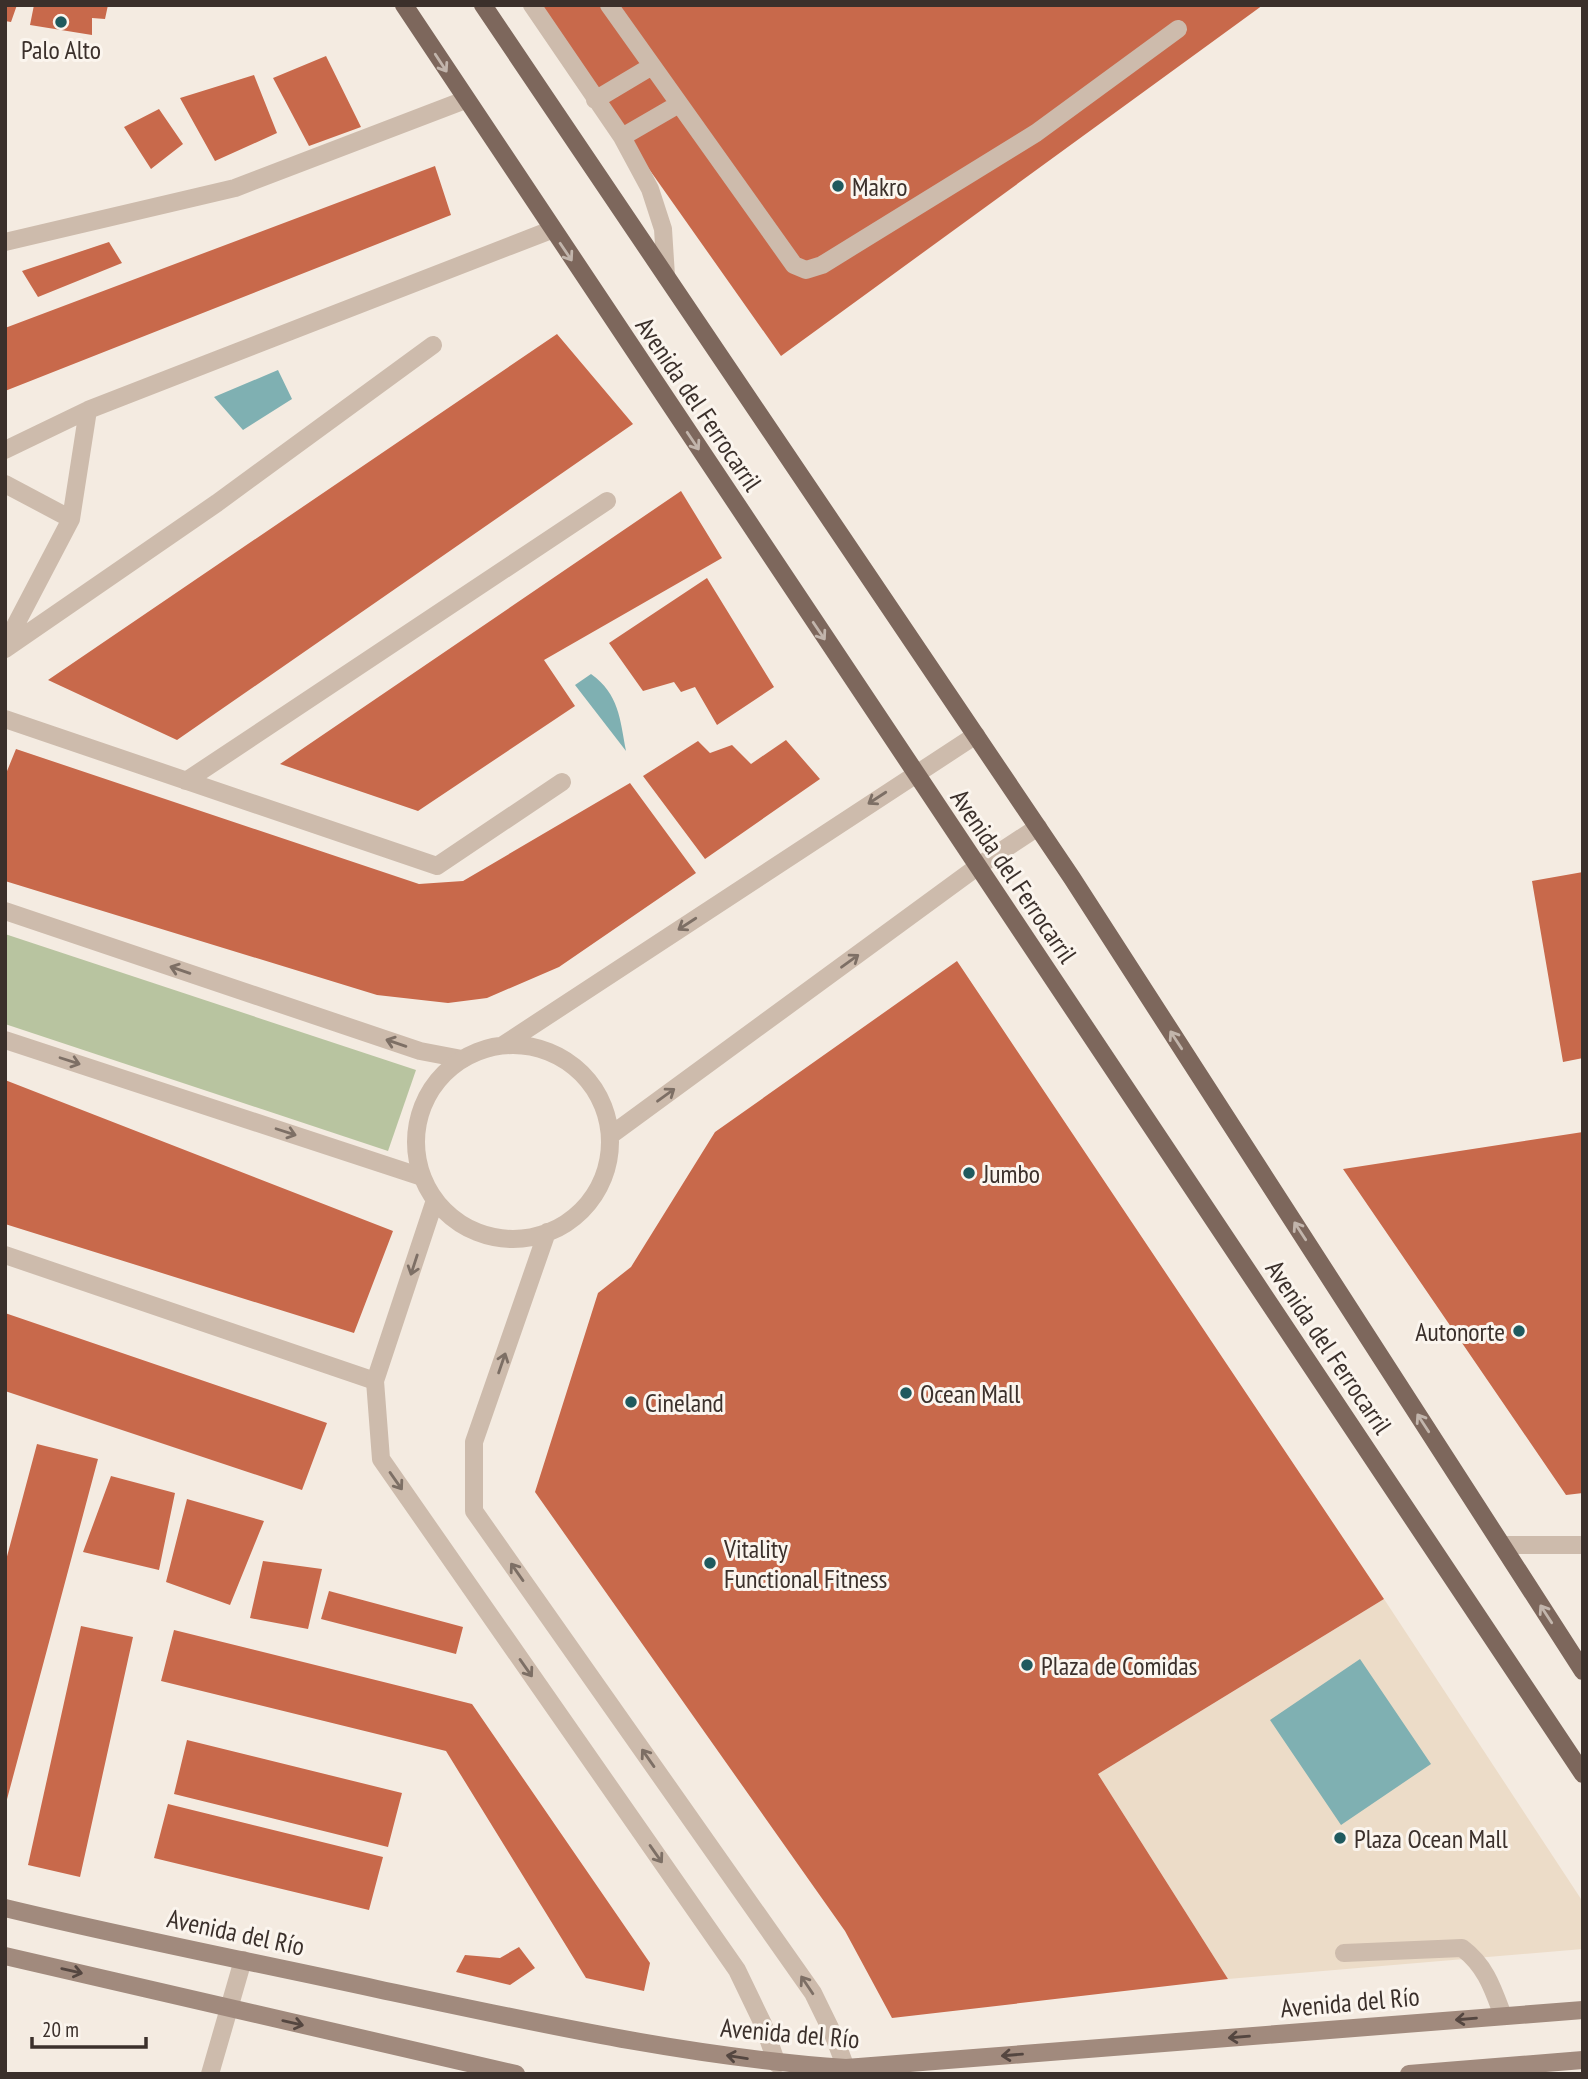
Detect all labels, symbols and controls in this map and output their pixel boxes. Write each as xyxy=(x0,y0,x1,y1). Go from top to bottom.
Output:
marker: Palo Alto xyxy=(53,14,69,30)
place label: Palo Alto xyxy=(21,33,101,66)
one-way arrow xyxy=(434,52,448,72)
place label: Makro xyxy=(852,170,907,203)
marker: Makro xyxy=(830,178,846,194)
one-way arrow xyxy=(559,242,574,261)
street label: Avenida del Ferrocarril xyxy=(629,311,769,497)
one-way arrow xyxy=(686,431,700,451)
one-way arrow xyxy=(812,620,826,640)
street label: Avenida del Ferrocarril xyxy=(944,783,1084,969)
one-way arrow xyxy=(868,791,887,805)
one-way arrow xyxy=(678,916,697,931)
one-way arrow xyxy=(840,953,859,968)
one-way arrow xyxy=(170,963,192,975)
one-way arrow xyxy=(1169,1031,1184,1050)
one-way arrow xyxy=(385,1035,407,1048)
one-way arrow xyxy=(59,1055,81,1068)
one-way arrow xyxy=(656,1088,675,1102)
one-way arrow xyxy=(275,1127,297,1139)
place label: Jumbo xyxy=(982,1157,1040,1190)
marker: Jumbo xyxy=(961,1165,977,1181)
one-way arrow xyxy=(1292,1222,1306,1242)
one-way arrow xyxy=(407,1253,419,1275)
street label: Avenida del Ferrocarril xyxy=(1259,1254,1399,1440)
place label: Autonorte xyxy=(1415,1315,1505,1348)
marker: Autonorte xyxy=(1511,1323,1527,1339)
one-way arrow xyxy=(497,1352,509,1374)
place label: Ocean Mall xyxy=(920,1377,1020,1410)
marker: Ocean Mall xyxy=(898,1385,914,1401)
place label: Cineland xyxy=(645,1386,724,1419)
marker: Cineland xyxy=(623,1394,639,1410)
one-way arrow xyxy=(1415,1413,1429,1433)
one-way arrow xyxy=(389,1471,403,1490)
place label: Vitality Functional Fitness xyxy=(723,1532,887,1595)
marker: Vitality Functional Fitness xyxy=(702,1555,718,1571)
one-way arrow xyxy=(510,1563,524,1582)
one-way arrow xyxy=(1538,1605,1553,1624)
place label: Plaza de Comidas xyxy=(1041,1649,1197,1682)
marker: Plaza de Comidas xyxy=(1019,1657,1035,1673)
one-way arrow xyxy=(519,1658,533,1677)
one-way arrow xyxy=(641,1749,655,1768)
place label: Plaza Ocean Mall xyxy=(1354,1822,1508,1855)
marker: Plaza Ocean Mall xyxy=(1332,1830,1348,1846)
one-way arrow xyxy=(649,1844,663,1863)
street label: Avenida del Río xyxy=(164,1901,308,1963)
one-way arrow xyxy=(60,1965,83,1978)
one-way arrow xyxy=(799,1976,814,1995)
street label: Avenida del Río xyxy=(1279,1979,1421,2025)
scale bar xyxy=(32,2006,145,2050)
street label: Avenida del Río xyxy=(719,2010,861,2056)
one-way arrow xyxy=(1455,2013,1478,2026)
text: 20 m xyxy=(42,2016,79,2043)
one-way arrow xyxy=(281,2017,304,2030)
one-way arrow xyxy=(1228,2031,1251,2044)
one-way arrow xyxy=(1002,2049,1024,2062)
one-way arrow xyxy=(726,2051,749,2064)

